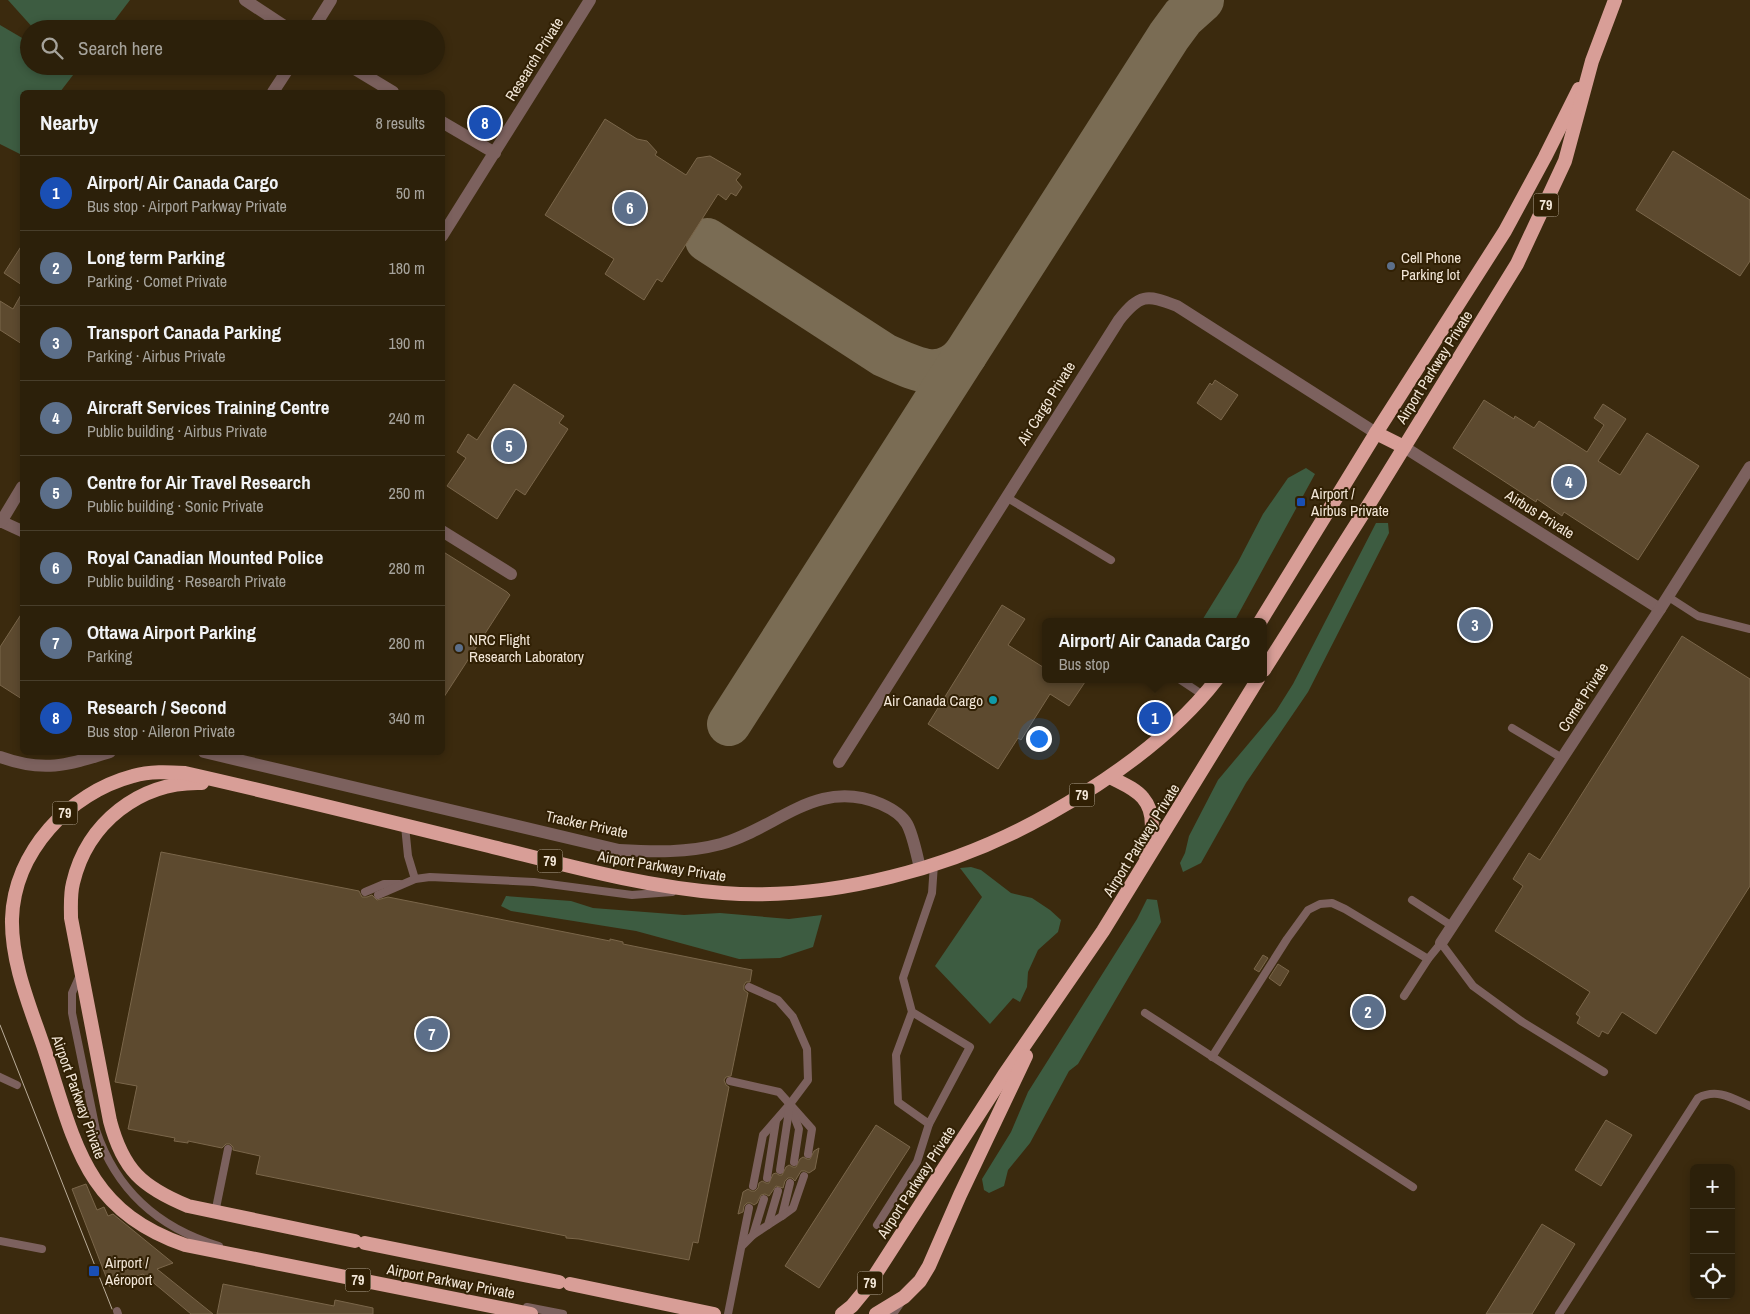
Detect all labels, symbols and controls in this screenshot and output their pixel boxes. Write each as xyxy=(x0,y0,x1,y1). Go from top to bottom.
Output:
street label: Research Private xyxy=(500,13,568,105)
search box xyxy=(20,20,445,75)
icon: search xyxy=(38,34,66,62)
text: Search here xyxy=(78,35,163,61)
pin: 8 xyxy=(469,104,501,142)
text: Nearby xyxy=(40,108,98,137)
text: 8 results xyxy=(375,112,425,134)
text: Airport/ Air Canada Cargo xyxy=(87,169,279,195)
text: 1 xyxy=(52,182,60,204)
text: 50 m xyxy=(396,182,425,204)
pin: 6 xyxy=(614,189,646,227)
road number: 79 xyxy=(1534,194,1558,216)
text: Bus stop · Airport Parkway Private xyxy=(87,195,287,217)
text: Long term Parking xyxy=(87,244,225,270)
place label: Cell Phone Parking lot xyxy=(1401,247,1461,285)
text: 2 xyxy=(52,257,60,279)
text: 180 m xyxy=(389,257,425,279)
marker: Cell Phone Parking lot xyxy=(1385,260,1397,272)
text: Parking · Comet Private xyxy=(87,270,227,292)
street label: Airport Parkway Private xyxy=(1390,306,1477,428)
text: Transport Canada Parking xyxy=(87,319,281,345)
text: 3 xyxy=(52,332,60,354)
text: 190 m xyxy=(389,332,425,354)
text: Parking · Airbus Private xyxy=(87,345,226,367)
street label: Air Cargo Private xyxy=(1011,357,1080,450)
text: Aircraft Services Training Centre xyxy=(87,394,329,420)
text: 4 xyxy=(52,407,60,429)
text: 240 m xyxy=(389,407,425,429)
text: Public building · Airbus Private xyxy=(87,420,267,442)
pin: 5 xyxy=(493,427,525,465)
pin: 4 xyxy=(1553,463,1585,501)
text: Centre for Air Travel Research xyxy=(87,469,311,495)
text: 5 xyxy=(52,482,60,504)
text: 250 m xyxy=(389,482,425,504)
place label: Airport / Airbus Private xyxy=(1310,483,1389,521)
street label: Airbus Private xyxy=(1501,484,1579,544)
text: Public building · Sonic Private xyxy=(87,495,264,517)
marker: Airport / Airbus Private xyxy=(1295,496,1307,508)
text: Royal Canadian Mounted Police xyxy=(87,544,323,570)
text: 6 xyxy=(52,557,60,579)
text: 280 m xyxy=(389,557,425,579)
text: Public building · Research Private xyxy=(87,570,286,592)
pin: 3 xyxy=(1459,606,1491,644)
popup xyxy=(1042,618,1267,683)
text: Ottawa Airport Parking xyxy=(87,619,256,645)
text: Airport/ Air Canada Cargo xyxy=(1059,627,1250,653)
place label: NRC Flight Research Laboratory xyxy=(469,629,585,667)
text: 7 xyxy=(52,632,60,654)
text: 280 m xyxy=(389,632,425,654)
marker: NRC Flight Research Laboratory xyxy=(453,642,465,654)
text: Parking xyxy=(87,645,132,667)
text: Bus stop xyxy=(1059,653,1110,675)
street label: Comet Private xyxy=(1553,658,1613,736)
place label: Air Canada Cargo xyxy=(883,690,983,711)
text: Research / Second xyxy=(87,694,226,720)
marker: Air Canada Cargo xyxy=(987,694,999,706)
pin: 1 xyxy=(1139,699,1171,737)
text: 8 xyxy=(52,707,60,729)
text: 340 m xyxy=(389,707,425,729)
text: Bus stop · Aileron Private xyxy=(87,720,235,742)
your location xyxy=(1026,726,1052,752)
street label: Airport Parkway Private xyxy=(1097,779,1184,901)
road number: 79 xyxy=(1070,784,1094,806)
road number: 79 xyxy=(52,801,78,824)
street label: Tracker Private xyxy=(544,805,630,843)
street label: Airport Parkway Private xyxy=(595,845,728,887)
road number: 79 xyxy=(538,849,562,872)
pin: 2 xyxy=(1352,993,1384,1031)
pin: 7 xyxy=(416,1015,448,1053)
street label: Airport Parkway Private xyxy=(47,1031,111,1162)
street label: Airport Parkway Private xyxy=(871,1122,960,1243)
map controls xyxy=(1690,1164,1735,1299)
button: + xyxy=(1690,1164,1735,1209)
button: − xyxy=(1690,1209,1735,1254)
place label: Airport / Aéroport xyxy=(104,1252,153,1290)
button: locate xyxy=(1690,1254,1735,1299)
street label: Airport Parkway Private xyxy=(384,1258,517,1304)
marker: Airport / Aéroport xyxy=(87,1264,101,1278)
road number: 79 xyxy=(346,1268,370,1292)
road number: 79 xyxy=(858,1272,882,1295)

